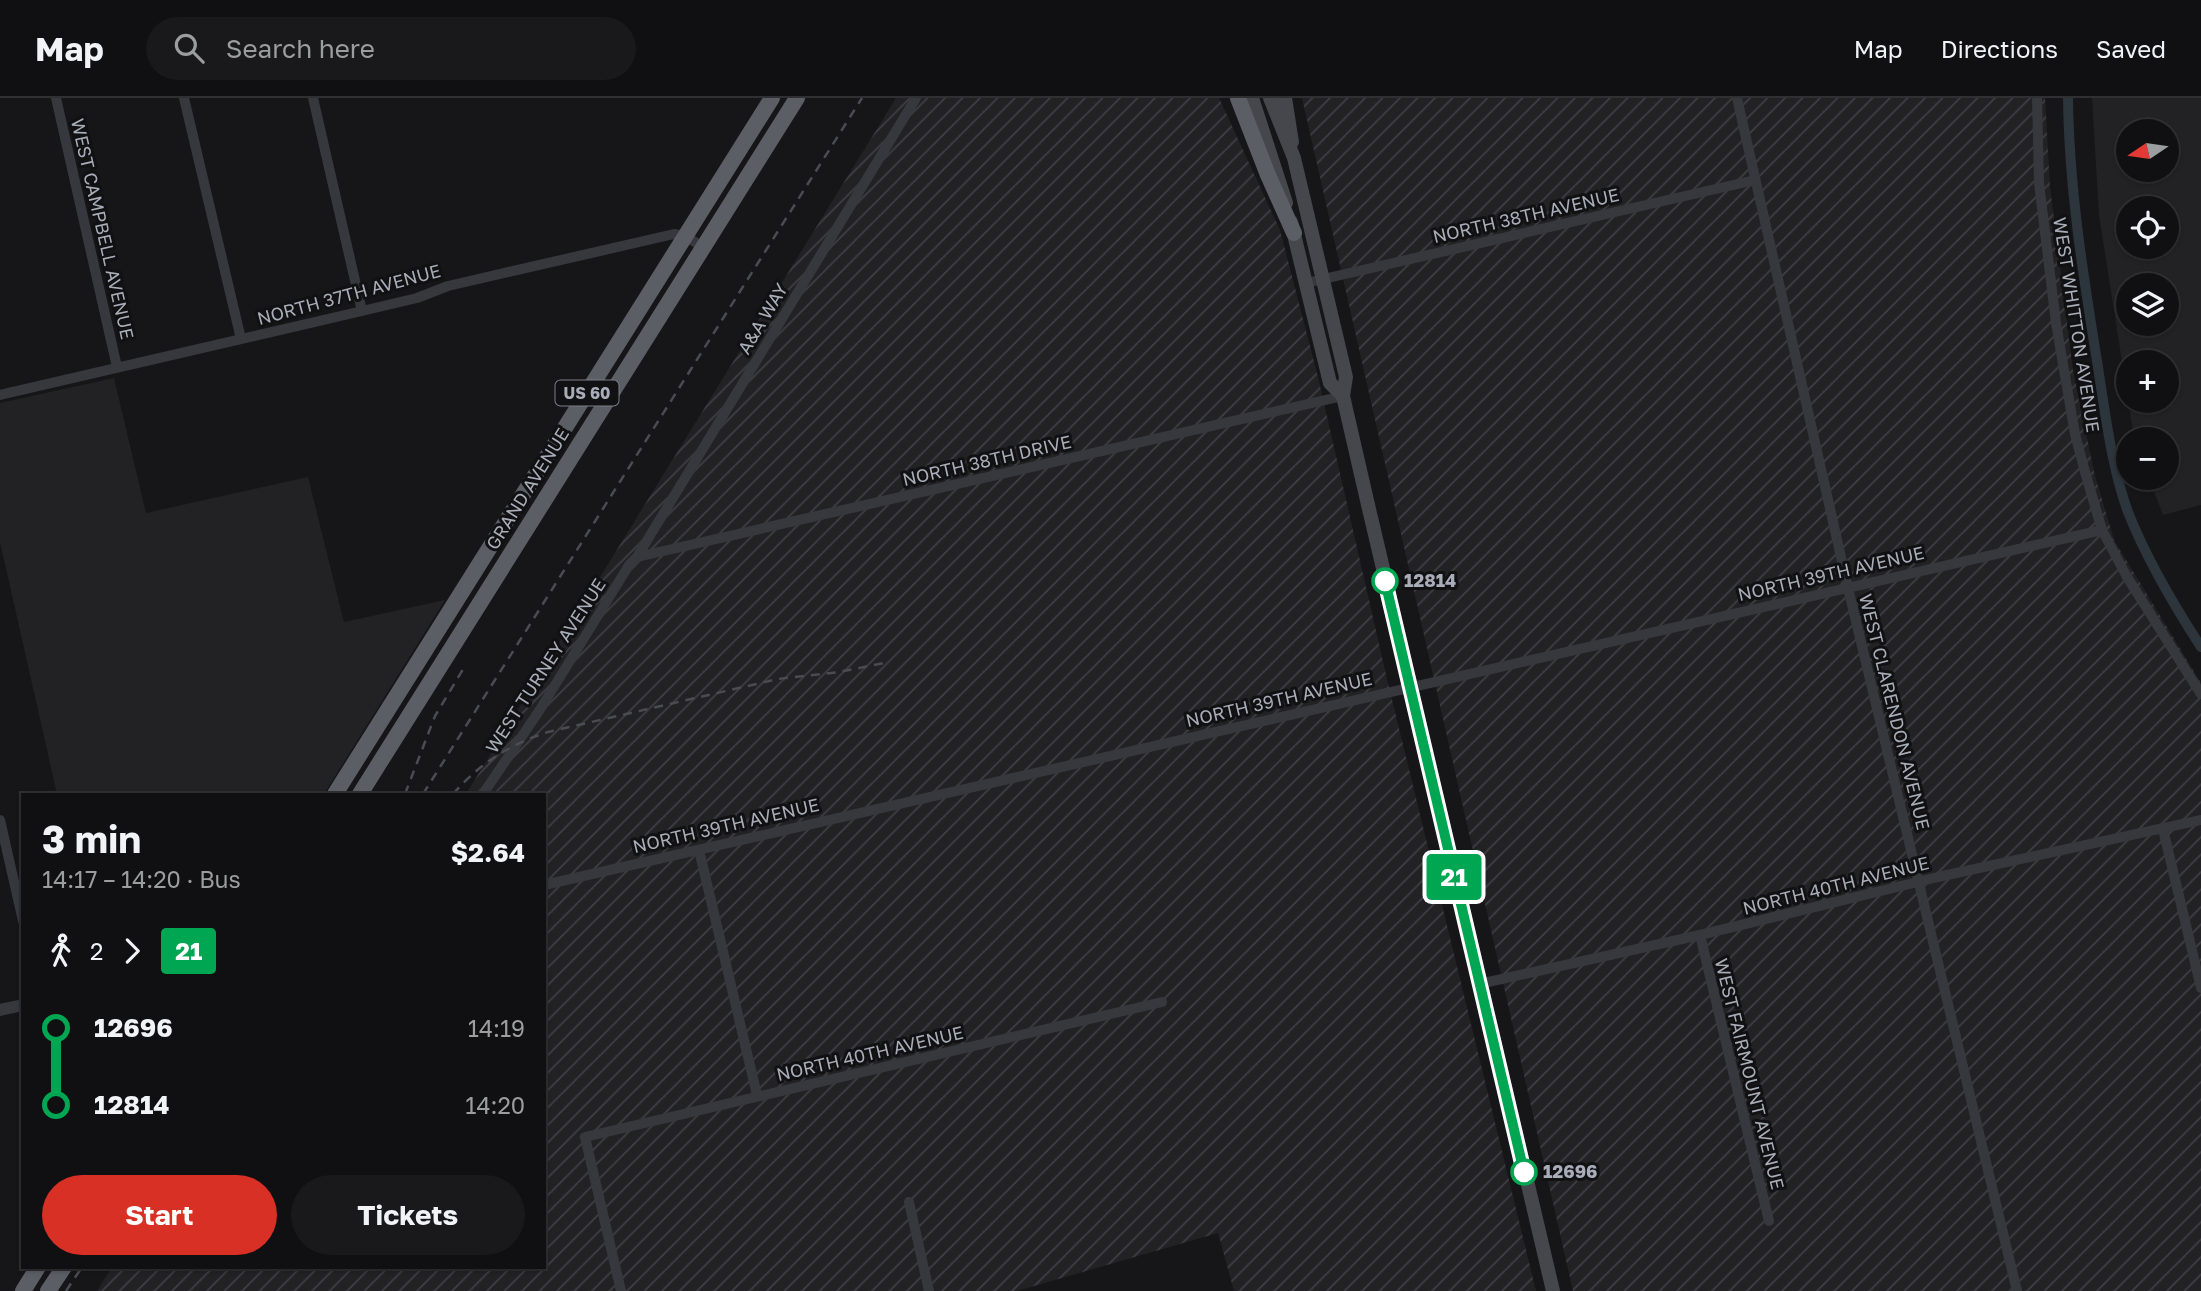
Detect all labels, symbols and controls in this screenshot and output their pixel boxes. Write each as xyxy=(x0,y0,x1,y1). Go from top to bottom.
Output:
search box xyxy=(146,17,636,80)
text: Map xyxy=(35,29,104,68)
icon: search xyxy=(170,29,208,67)
text: Search here xyxy=(226,33,375,64)
text: Map xyxy=(1854,34,1903,63)
text: Directions xyxy=(1941,34,2058,63)
text: Saved xyxy=(2096,34,2166,63)
street label: WEST CAMPBELL AVENUE xyxy=(67,116,139,341)
north arrow xyxy=(2116,119,2179,182)
map controls xyxy=(2116,119,2179,490)
street label: NORTH 38TH AVENUE xyxy=(1430,183,1621,247)
button: locate xyxy=(2116,196,2179,259)
street label: WEST WHITTON AVENUE xyxy=(2049,216,2105,434)
street label: NORTH 37TH AVENUE xyxy=(255,259,443,329)
button: layers xyxy=(2116,273,2179,336)
street label: A&A WAY xyxy=(732,279,792,358)
button: + xyxy=(2116,350,2179,413)
road number: US 60 xyxy=(556,380,618,406)
street label: GRAND AVENUE xyxy=(481,424,573,553)
button: − xyxy=(2116,427,2179,490)
street label: NORTH 38TH DRIVE xyxy=(900,430,1073,490)
street label: NORTH 39TH AVENUE xyxy=(1736,541,1926,605)
marker: 12814 xyxy=(1372,568,1398,594)
place label: 12814 xyxy=(1404,569,1456,591)
street label: WEST TURNEY AVENUE xyxy=(480,574,610,757)
street label: WEST CLARENDON AVENUE xyxy=(1855,591,1935,832)
street label: NORTH 39TH AVENUE xyxy=(1184,667,1374,731)
street label: NORTH 39TH AVENUE xyxy=(631,793,821,857)
text: 3 min xyxy=(42,816,141,861)
text: $2.64 xyxy=(451,837,525,868)
street label: NORTH 40TH AVENUE xyxy=(1740,851,1931,919)
line badge: 21 xyxy=(1422,854,1486,900)
text: 21 xyxy=(1441,862,1468,891)
text: 14:17 – 14:20 · Bus xyxy=(42,865,241,893)
icon: walk xyxy=(42,932,80,970)
icon: forward xyxy=(113,932,151,970)
text: 21 xyxy=(175,936,202,965)
text: 2 xyxy=(90,937,103,965)
street label: WEST FAIRMOUNT AVENUE xyxy=(1711,956,1789,1192)
text: 12696 xyxy=(94,1012,173,1043)
text: 14:19 xyxy=(468,1014,525,1042)
street label: NORTH 40TH AVENUE xyxy=(774,1021,965,1085)
text: 12814 xyxy=(94,1089,170,1120)
text: 14:20 xyxy=(465,1091,525,1119)
marker: 12696 xyxy=(1511,1159,1537,1185)
place label: 12696 xyxy=(1543,1160,1598,1182)
button: Start xyxy=(42,1175,277,1255)
button: Tickets xyxy=(291,1175,525,1255)

